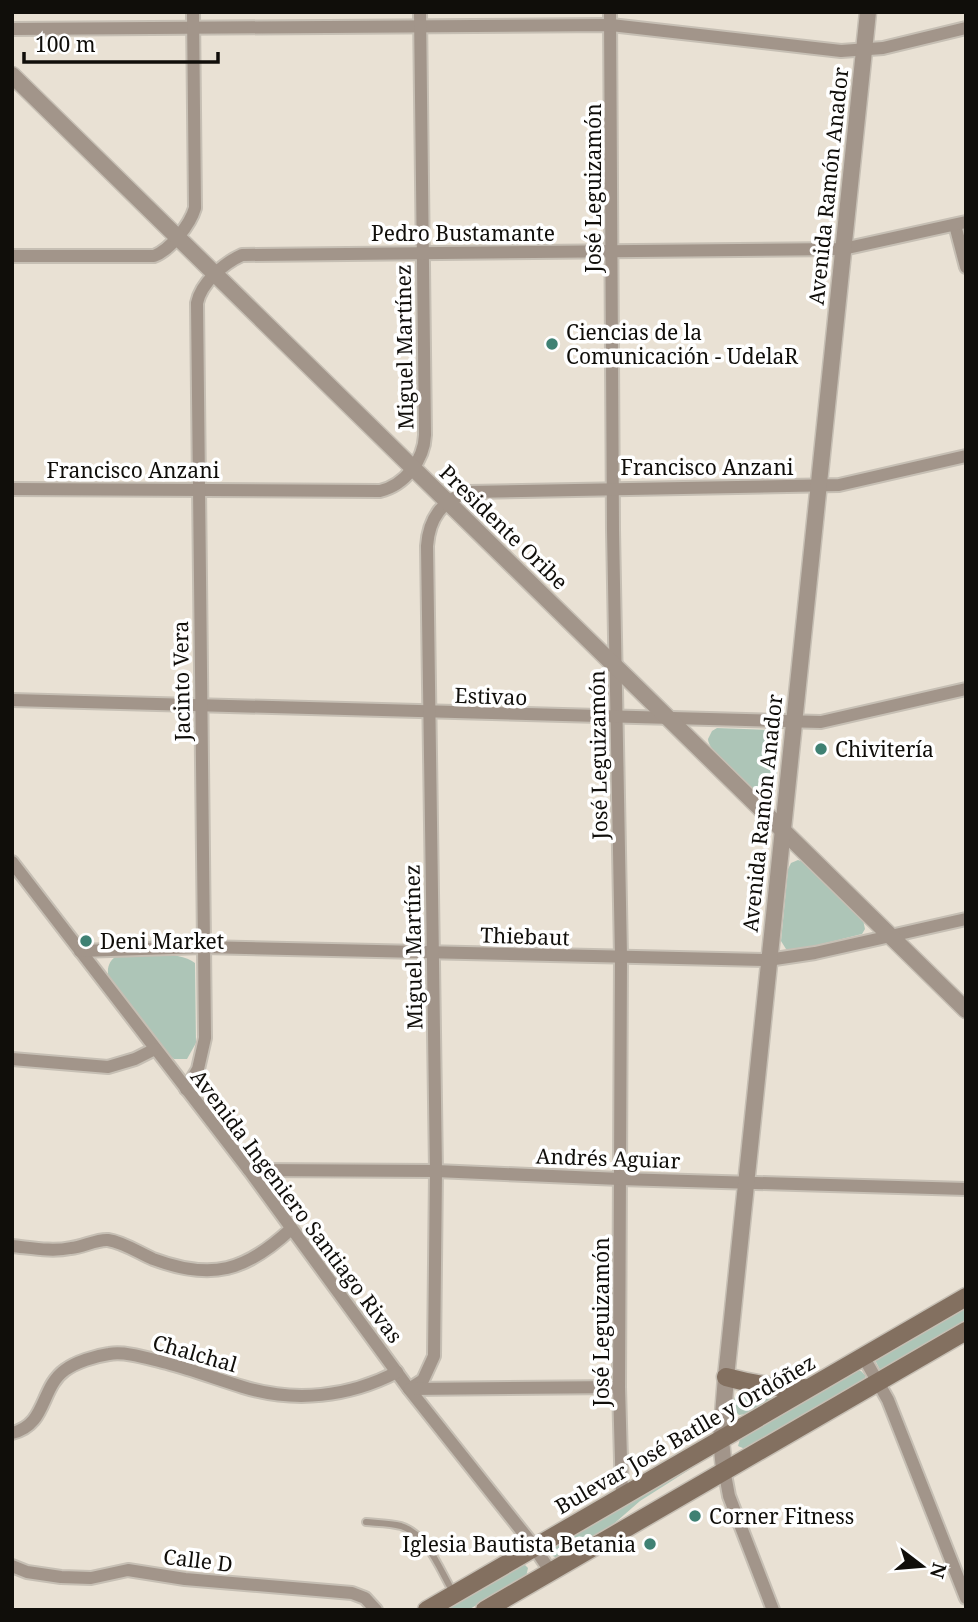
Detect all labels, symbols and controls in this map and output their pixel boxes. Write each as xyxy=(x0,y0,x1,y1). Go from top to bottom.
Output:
scale bar xyxy=(24,21,219,65)
text: 100 m xyxy=(35,30,96,58)
street label: Avenida Ramón Anador xyxy=(802,66,854,306)
street label: José Leguizamón xyxy=(579,103,607,274)
street label: Pedro Bustamante xyxy=(371,219,555,247)
street label: Miguel Martínez xyxy=(389,264,419,430)
place label: Ciencias de la Comunicación - UdelaR xyxy=(566,318,798,370)
marker: Ciencias de la Comunicación - UdelaR xyxy=(544,336,560,352)
street label: Francisco Anzani xyxy=(621,453,794,481)
street label: Francisco Anzani xyxy=(47,456,220,484)
street label: Presidente Oribe xyxy=(434,459,574,595)
street label: Jacinto Vera xyxy=(166,621,196,742)
street label: José Leguizamón xyxy=(583,670,613,841)
street label: Estivao xyxy=(454,681,528,711)
street label: Avenida Ramón Anador xyxy=(736,693,788,933)
place label: Chivitería xyxy=(835,735,934,763)
marker: Chivitería xyxy=(813,741,829,757)
street label: Miguel Martínez xyxy=(398,864,428,1030)
street label: Thiebaut xyxy=(480,920,570,952)
place label: Deni Market xyxy=(100,927,224,955)
marker: Deni Market xyxy=(78,933,94,949)
street label: Avenida Ingeniero Santiago Rivas xyxy=(185,1064,409,1348)
street label: Andrés Aguiar xyxy=(535,1141,681,1175)
street label: José Leguizamón xyxy=(587,1237,615,1408)
street label: Chalchal xyxy=(150,1328,241,1379)
street label: Bulevar José Batlle y Ordóñez xyxy=(550,1348,820,1520)
place label: Corner Fitness xyxy=(709,1502,854,1530)
marker: Corner Fitness xyxy=(687,1508,703,1524)
place label: Iglesia Bautista Betania xyxy=(402,1530,636,1558)
north arrow xyxy=(887,1531,957,1601)
marker: Iglesia Bautista Betania xyxy=(642,1536,658,1552)
street label: Calle D xyxy=(162,1542,234,1578)
text: N xyxy=(924,1560,953,1581)

